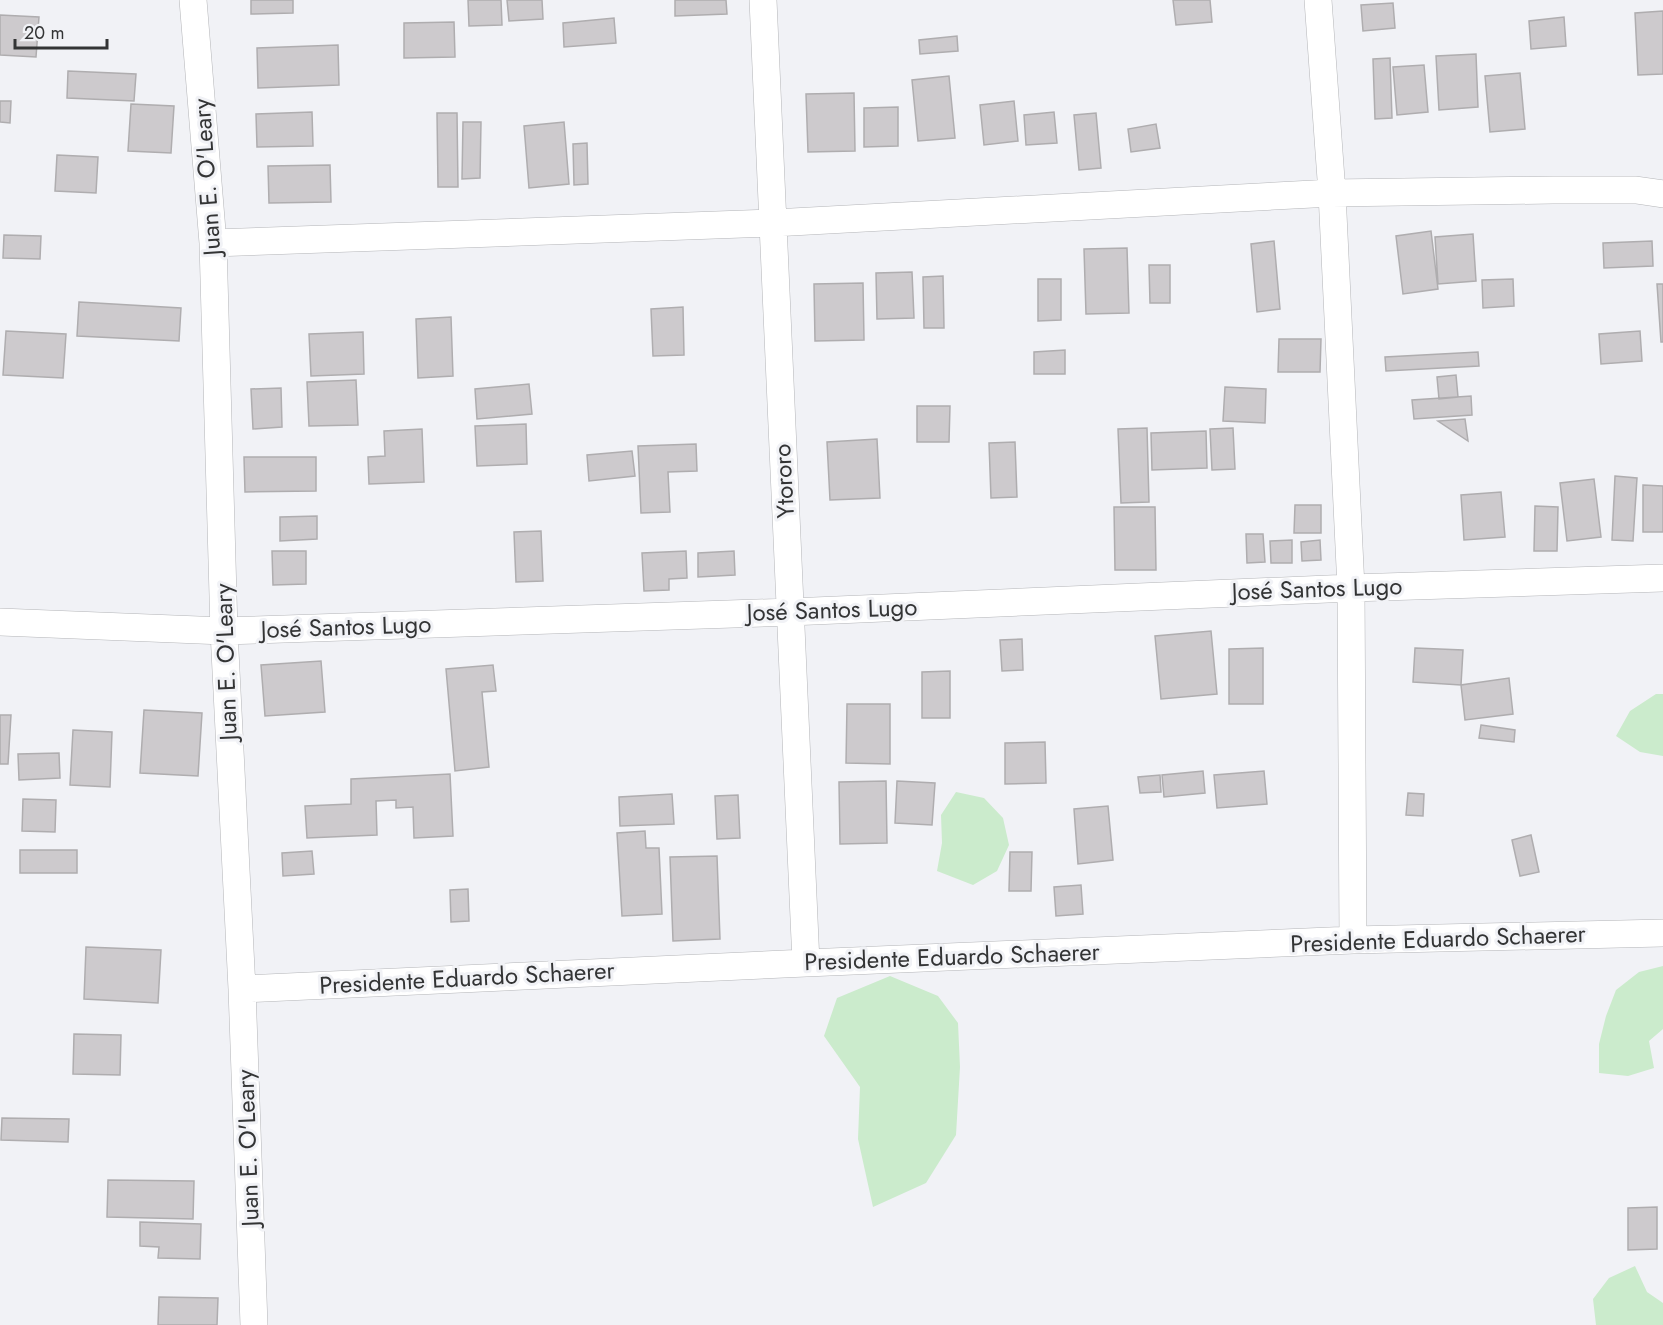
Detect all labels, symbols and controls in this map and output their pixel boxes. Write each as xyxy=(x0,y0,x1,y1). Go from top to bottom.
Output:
scale bar xyxy=(15,12,106,50)
text: 20 m xyxy=(24,20,64,46)
street label: Juan E. O'Leary xyxy=(184,97,230,260)
street label: Ytororo xyxy=(764,443,803,519)
street label: José Santos Lugo xyxy=(1228,568,1403,609)
street label: Juan E. O'Leary xyxy=(205,582,246,744)
street label: José Santos Lugo xyxy=(743,589,918,630)
street label: José Santos Lugo xyxy=(257,606,432,647)
street label: Presidente Eduardo Schaerer xyxy=(1290,916,1587,961)
street label: Presidente Eduardo Schaerer xyxy=(804,934,1101,979)
street label: Presidente Eduardo Schaerer xyxy=(318,952,616,1003)
street label: Juan E. O'Leary xyxy=(227,1068,268,1230)

